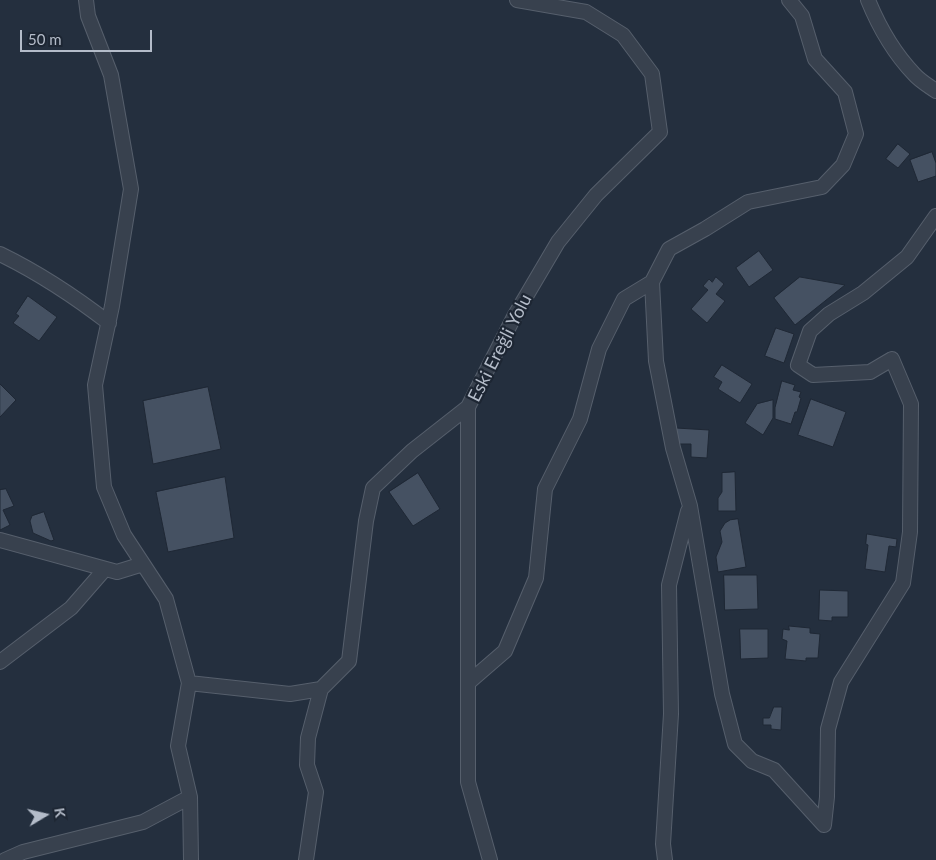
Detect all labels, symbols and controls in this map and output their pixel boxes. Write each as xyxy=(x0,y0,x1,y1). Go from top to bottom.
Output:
scale bar xyxy=(22,20,155,52)
text: 50 m xyxy=(28,30,62,48)
street label: Eski Ereğli Yolu xyxy=(464,290,536,406)
north arrow xyxy=(20,790,70,840)
text: K xyxy=(51,806,69,819)

